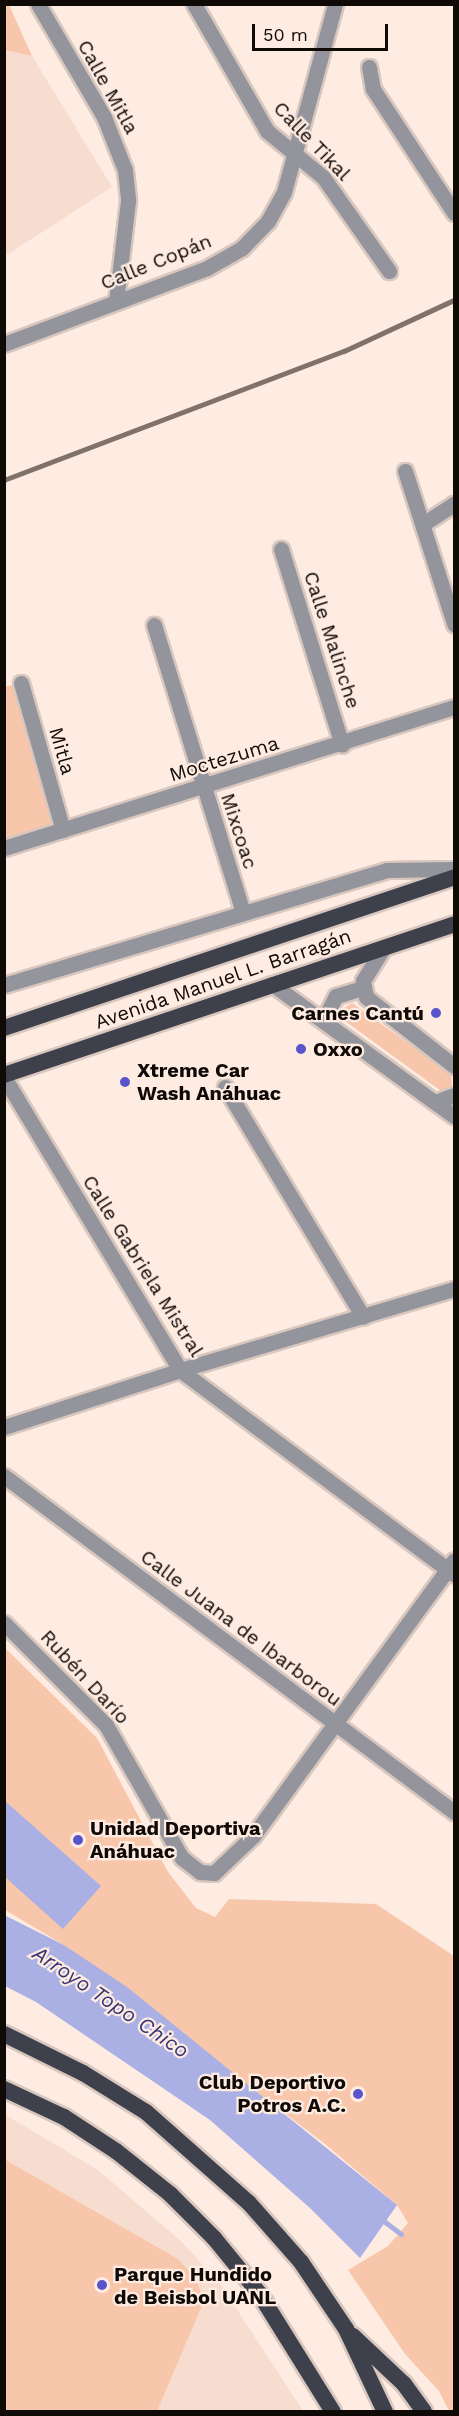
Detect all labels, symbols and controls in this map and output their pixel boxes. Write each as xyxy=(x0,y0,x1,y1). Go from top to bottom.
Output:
scale bar xyxy=(255,12,392,50)
text: 50 m xyxy=(263,24,308,45)
street label: Calle Mitla xyxy=(72,36,144,138)
street label: Calle Tikal xyxy=(268,96,356,186)
street label: Calle Copán xyxy=(97,229,215,295)
street label: Calle Malinche xyxy=(299,568,365,712)
street label: Mitla xyxy=(44,725,80,777)
street label: Moctezuma xyxy=(166,731,282,787)
street label: Mixcoac xyxy=(215,790,263,872)
street label: Avenida Manuel L. Barragán xyxy=(91,924,355,1034)
place label: Carnes Cantú xyxy=(291,1001,424,1025)
marker: Carnes Cantú xyxy=(429,1006,443,1020)
place label: Oxxo xyxy=(313,1037,363,1061)
marker: Oxxo xyxy=(294,1042,308,1056)
place label: Xtreme Car Wash Anáhuac xyxy=(137,1058,282,1105)
marker: Xtreme Car Wash Anáhuac xyxy=(118,1075,132,1089)
street label: Calle Gabriela Mistral xyxy=(77,1171,209,1361)
street label: Calle Juana de Ibarborou xyxy=(135,1544,347,1712)
street label: Rubén Darío xyxy=(35,1625,135,1729)
place label: Unidad Deportiva Anáhuac xyxy=(90,1816,261,1863)
marker: Unidad Deportiva Anáhuac xyxy=(71,1833,85,1847)
water label: Arroyo Topo Chico xyxy=(28,1940,194,2064)
place label: Club Deportivo Potros A.C. xyxy=(199,2070,346,2117)
marker: Club Deportivo Potros A.C. xyxy=(351,2087,365,2101)
place label: Parque Hundido de Beisbol UANL xyxy=(114,2262,276,2309)
marker: Parque Hundido de Beisbol UANL xyxy=(95,2278,109,2292)

